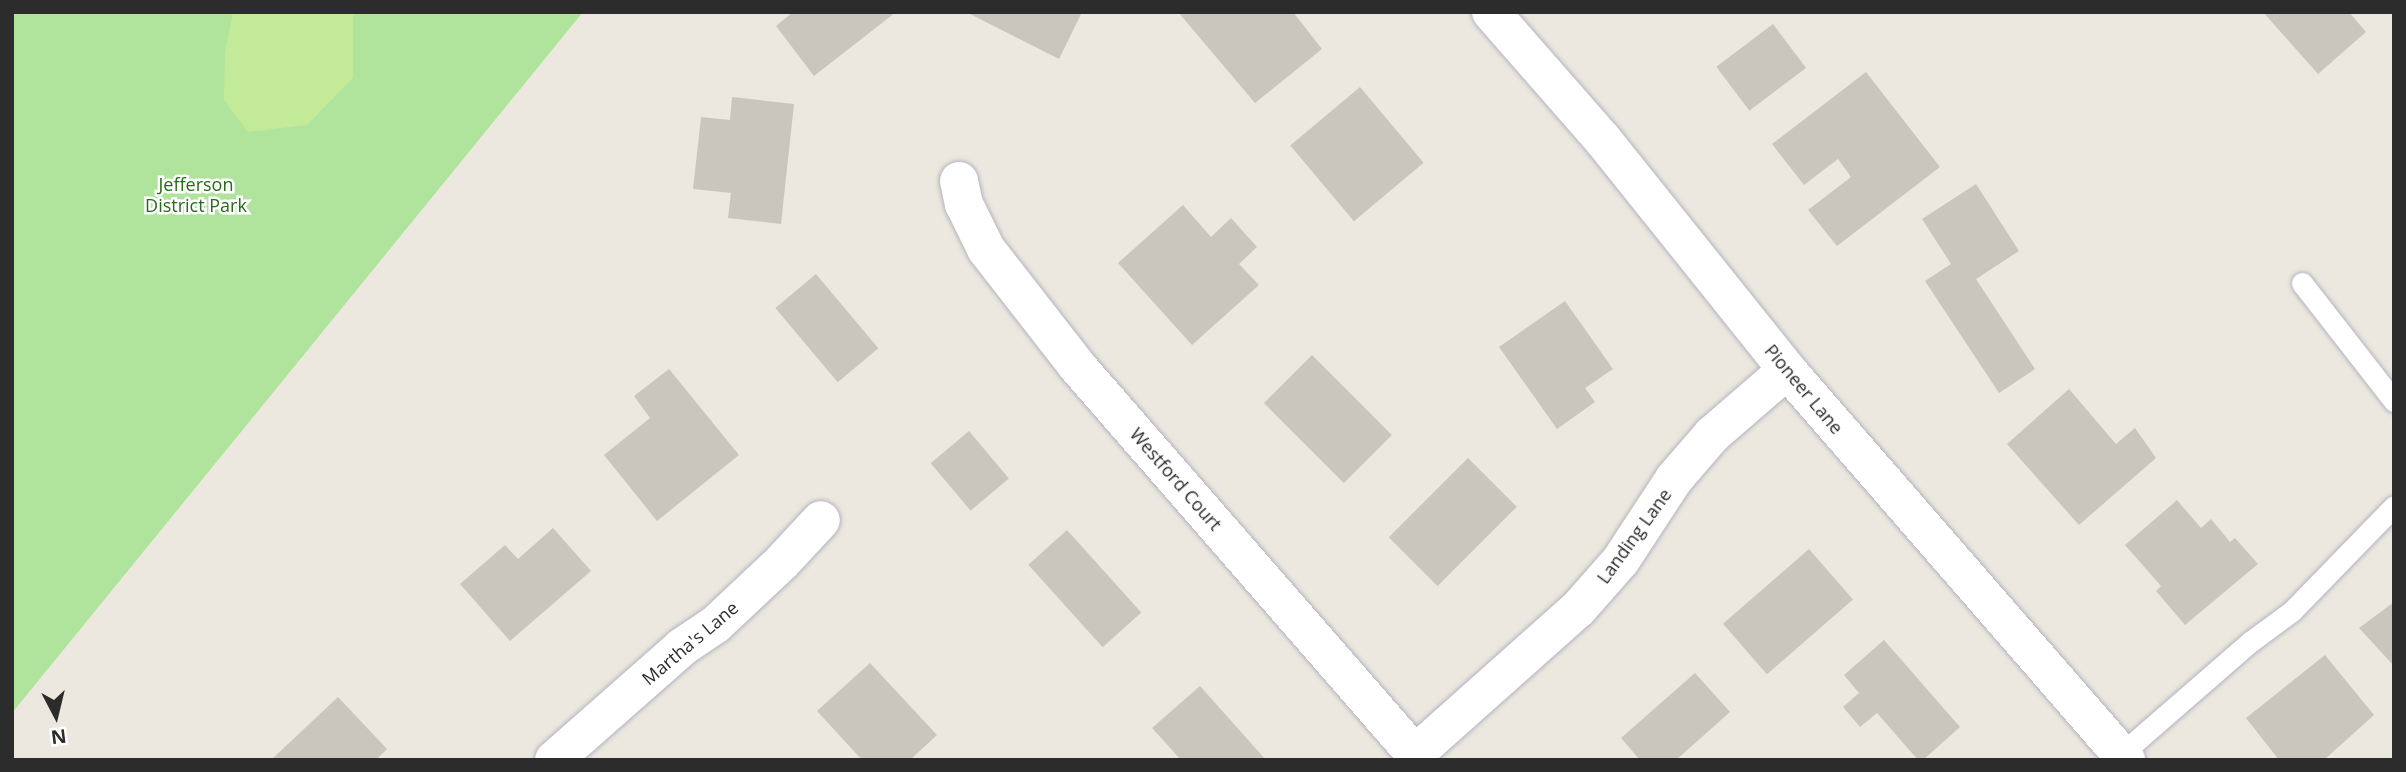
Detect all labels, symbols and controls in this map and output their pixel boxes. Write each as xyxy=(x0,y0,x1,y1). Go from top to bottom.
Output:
park label: Jefferson District Park xyxy=(145,174,247,216)
street label: Pioneer Lane xyxy=(1760,340,1848,438)
street label: Westford Court xyxy=(1126,423,1226,535)
street label: Landing Lane xyxy=(1592,484,1676,588)
street label: Martha's Lane xyxy=(638,597,742,689)
north arrow xyxy=(21,681,91,751)
text: N xyxy=(49,723,68,751)

